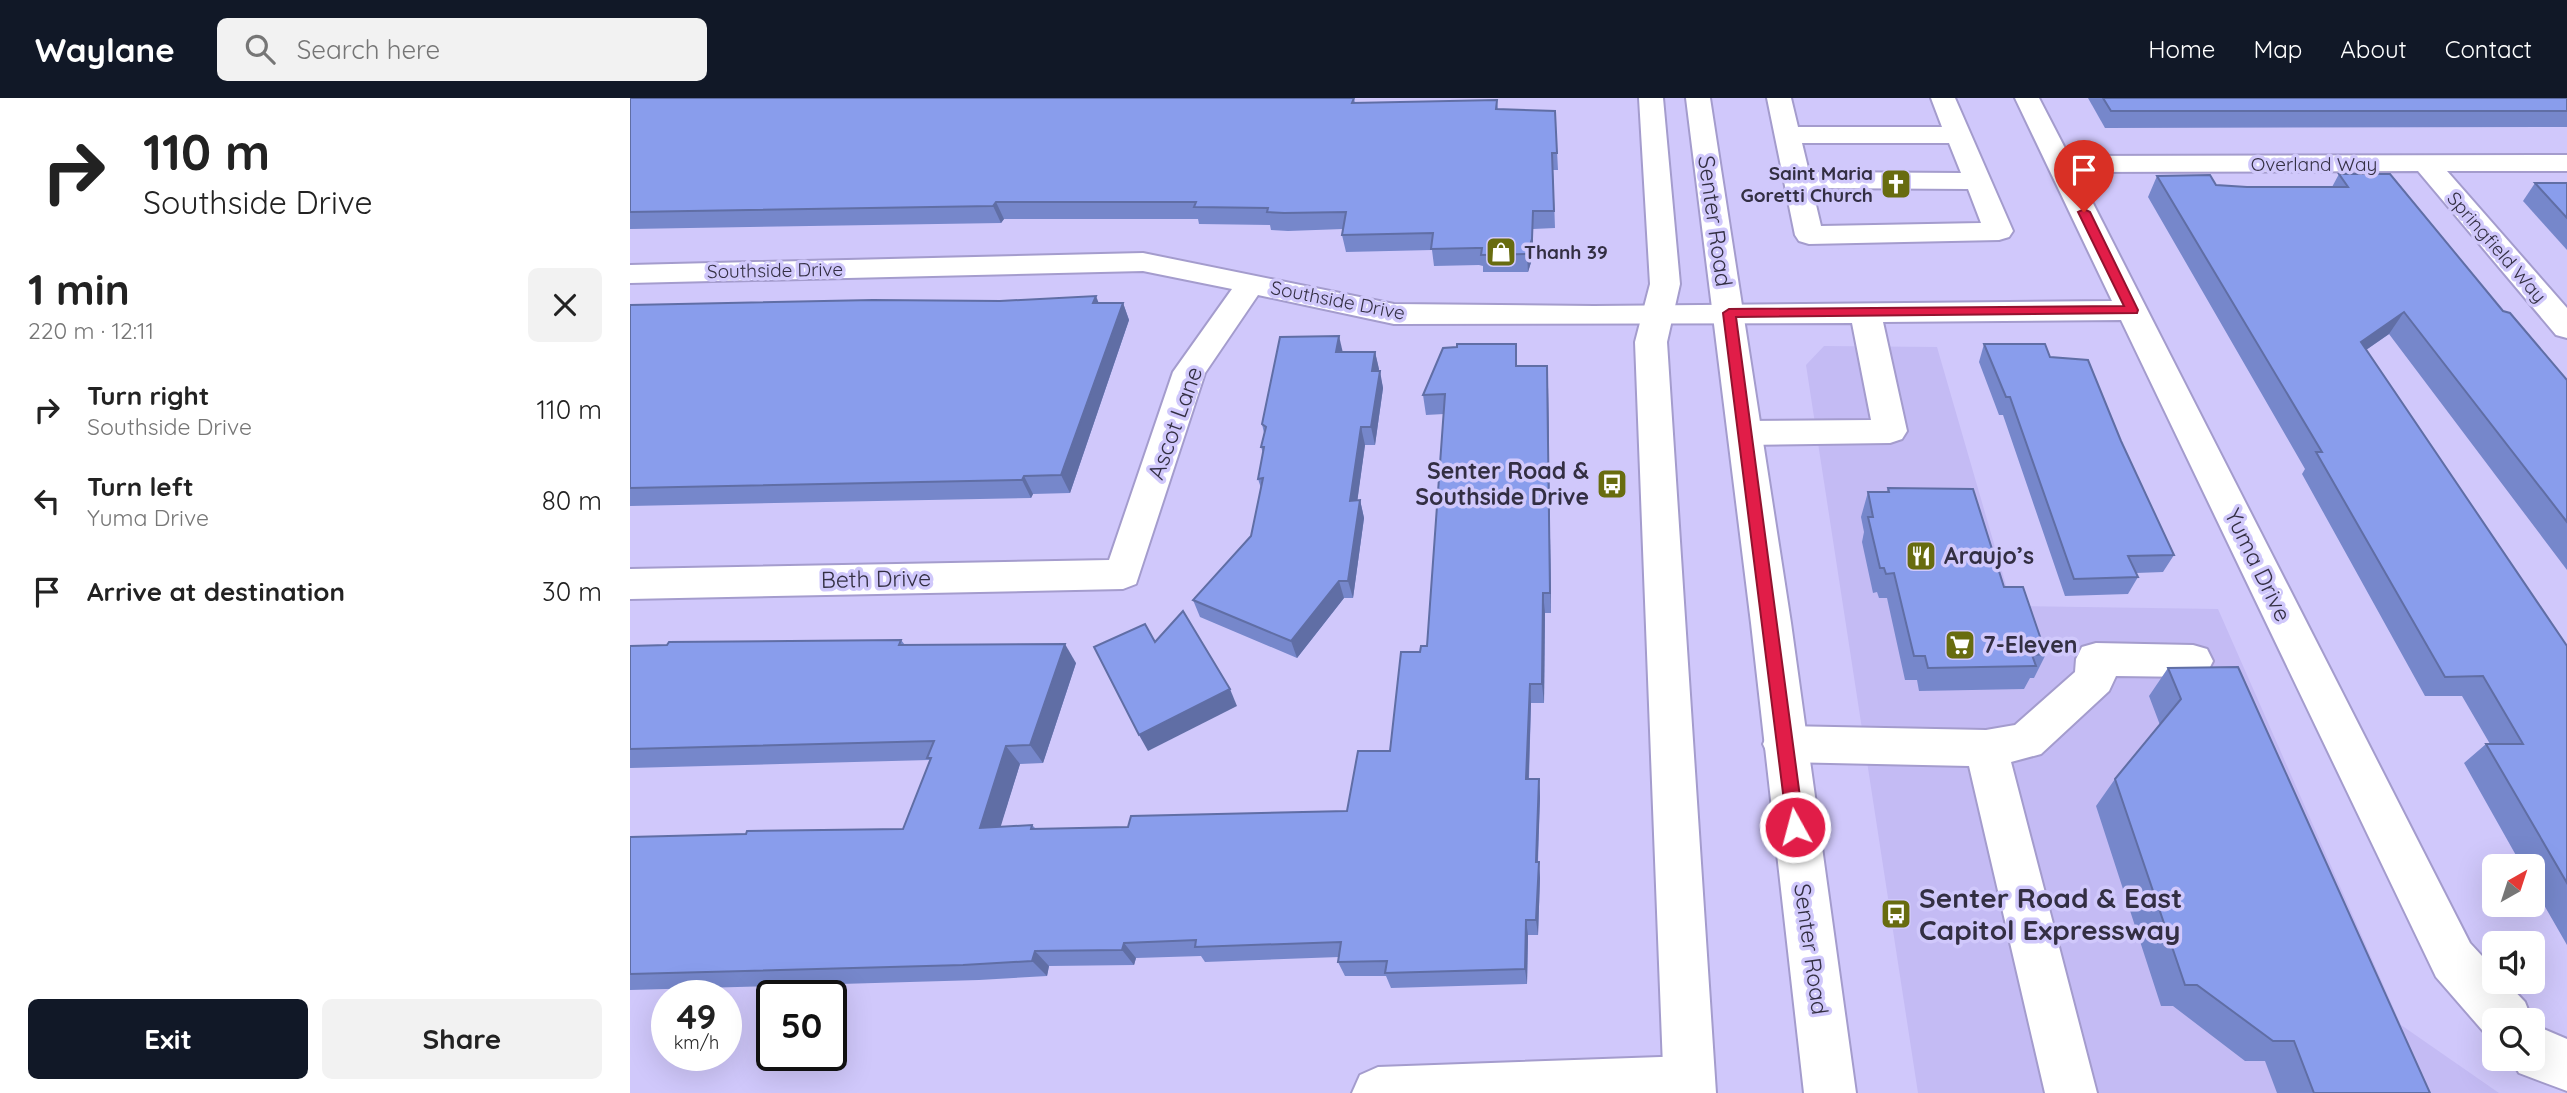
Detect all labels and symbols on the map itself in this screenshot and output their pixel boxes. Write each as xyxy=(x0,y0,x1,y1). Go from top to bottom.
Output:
pin xyxy=(2054,140,2114,212)
street label: Overland Way xyxy=(2251,152,2377,176)
street label: Senter Road xyxy=(1692,154,1739,288)
place label: Saint Maria Goretti Church xyxy=(1740,161,1873,207)
church icon: Saint Maria Goretti Church xyxy=(1879,167,1913,201)
street label: Springfield Way xyxy=(2442,187,2552,307)
shop icon: Thanh 39 xyxy=(1484,235,1518,269)
place label: Thanh 39 xyxy=(1524,240,1608,264)
street label: Southside Drive xyxy=(707,257,843,283)
street label: Southside Drive xyxy=(1269,275,1407,325)
street label: Ascot Lane xyxy=(1141,362,1208,483)
place label: Senter Road & Southside Drive xyxy=(1415,456,1589,511)
bus stop icon: Senter Road & Southside Drive xyxy=(1595,467,1629,501)
street label: Yuma Drive xyxy=(2219,504,2298,626)
restaurant icon: Araujo’s xyxy=(1904,539,1938,573)
place label: Araujo’s xyxy=(1944,541,2034,570)
street label: Beth Drive xyxy=(821,563,931,594)
supermarket icon: 7-Eleven xyxy=(1943,628,1977,662)
place label: 7-Eleven xyxy=(1983,630,2077,659)
position arrow xyxy=(1758,790,1832,864)
north arrow xyxy=(2482,854,2544,917)
place label: Senter Road & East Capitol Expressway xyxy=(1919,880,2183,947)
street label: Senter Road xyxy=(1788,882,1835,1016)
bus stop icon: Senter Road & East Capitol Expressway xyxy=(1879,897,1913,931)
speed limit sign: 50 xyxy=(756,980,847,1071)

